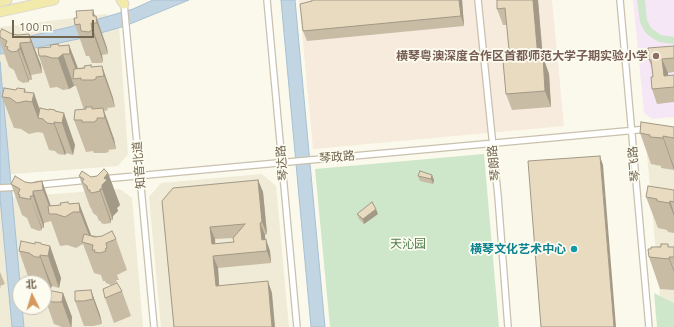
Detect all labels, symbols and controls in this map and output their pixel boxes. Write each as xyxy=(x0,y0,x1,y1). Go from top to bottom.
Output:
scale bar xyxy=(14,12,96,38)
text: 100 m xyxy=(19,20,52,33)
place label: 横琴粤澳深度合作区首都师范大学子期实验小学 xyxy=(396,49,648,63)
marker: 横琴粤澳深度合作区首都师范大学子期实验小学 xyxy=(651,51,661,61)
street label: 知音北道 xyxy=(130,140,148,190)
street label: 琴达路 xyxy=(273,144,291,182)
street label: 琴朗路 xyxy=(485,144,503,182)
street label: 琴飞路 xyxy=(625,145,643,183)
street label: 琴政路 xyxy=(318,148,356,166)
park label: 天沁园 xyxy=(390,237,426,251)
place label: 横琴文化艺术中心 xyxy=(470,242,566,256)
marker: 横琴文化艺术中心 xyxy=(569,244,579,254)
north arrow xyxy=(12,275,52,315)
text: 北 xyxy=(25,278,37,290)

